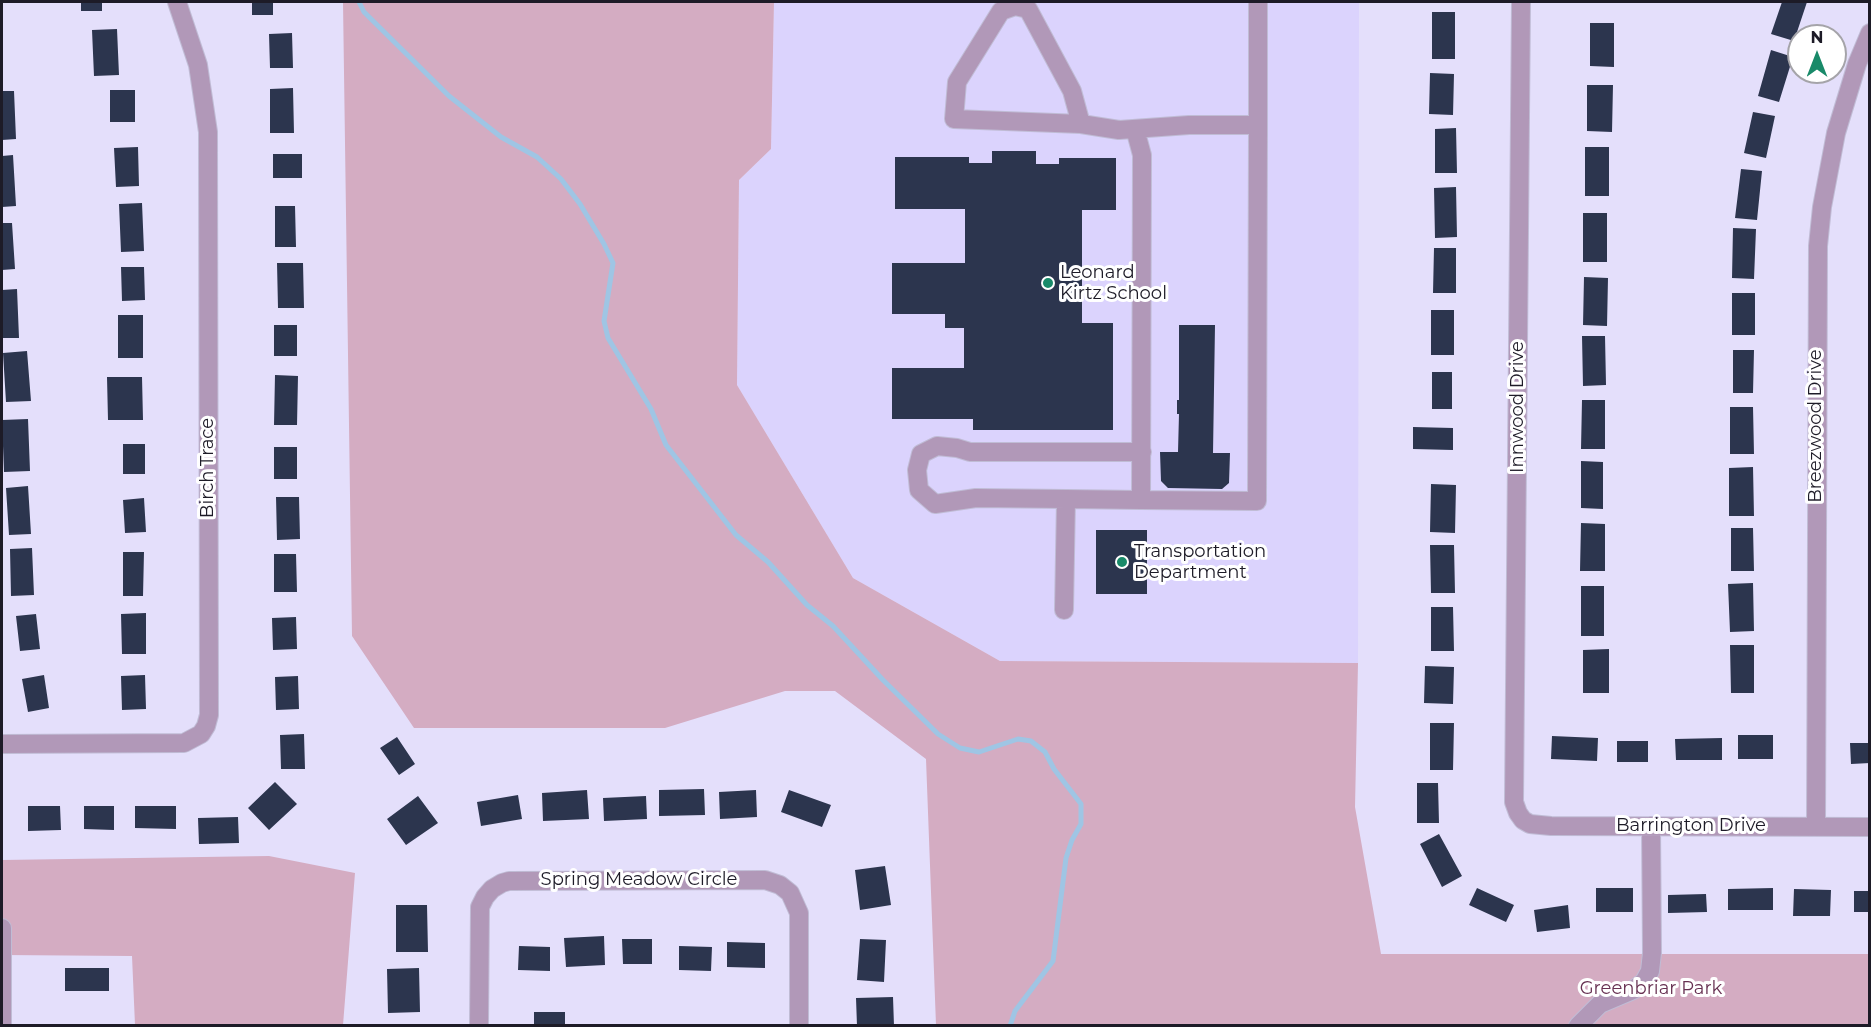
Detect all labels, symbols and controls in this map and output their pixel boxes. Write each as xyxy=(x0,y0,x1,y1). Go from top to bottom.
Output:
north arrow xyxy=(1787,24,1847,84)
text: N xyxy=(1811,28,1823,47)
place label: Leonard Kirtz School xyxy=(1060,262,1167,304)
marker: Leonard Kirtz School xyxy=(1041,276,1055,290)
street label: Innwood Drive xyxy=(1507,341,1529,473)
street label: Breezwood Drive xyxy=(1805,349,1827,503)
street label: Birch Trace xyxy=(197,418,219,518)
place label: Transportation Department xyxy=(1134,541,1266,584)
marker: Transportation Department xyxy=(1115,555,1129,569)
street label: Barrington Drive xyxy=(1616,815,1766,837)
street label: Spring Meadow Circle xyxy=(541,869,737,891)
park label: Greenbriar Park xyxy=(1580,978,1722,1000)

